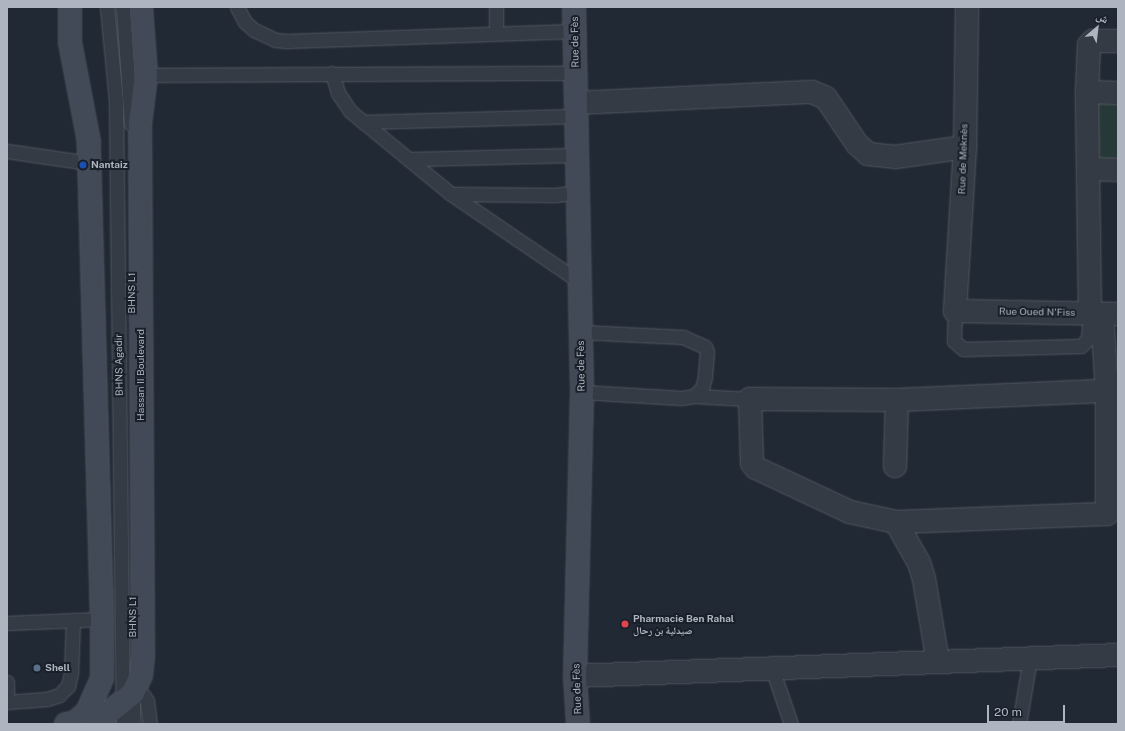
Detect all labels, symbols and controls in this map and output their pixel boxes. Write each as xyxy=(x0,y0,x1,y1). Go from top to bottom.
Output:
north arrow xyxy=(1077,8,1117,48)
text: ش xyxy=(1095,9,1111,25)
street label: Rue de Fès xyxy=(569,16,581,68)
street label: Rue de Meknès xyxy=(956,123,970,195)
place label: Nantaiz xyxy=(91,159,128,171)
marker: Nantaiz xyxy=(78,160,88,170)
street label: BHNS L1 xyxy=(126,273,138,313)
street label: Rue Oued N'Fiss xyxy=(999,305,1075,319)
street label: Hassan II Boulevard xyxy=(135,329,147,421)
street label: BHNS Agadir xyxy=(112,334,126,396)
street label: Rue de Fès xyxy=(575,340,587,392)
street label: BHNS L1 xyxy=(127,597,139,637)
place label: Pharmacie Ben Rahal صيدلية بن رحال xyxy=(633,612,734,636)
marker: Pharmacie Ben Rahal صيدلية بن رحال xyxy=(620,619,630,629)
place label: Shell xyxy=(45,662,70,674)
marker: Shell xyxy=(32,663,42,673)
street label: Rue de Fès xyxy=(570,663,584,715)
scale bar xyxy=(989,697,1067,723)
text: 20 m xyxy=(994,705,1022,719)

